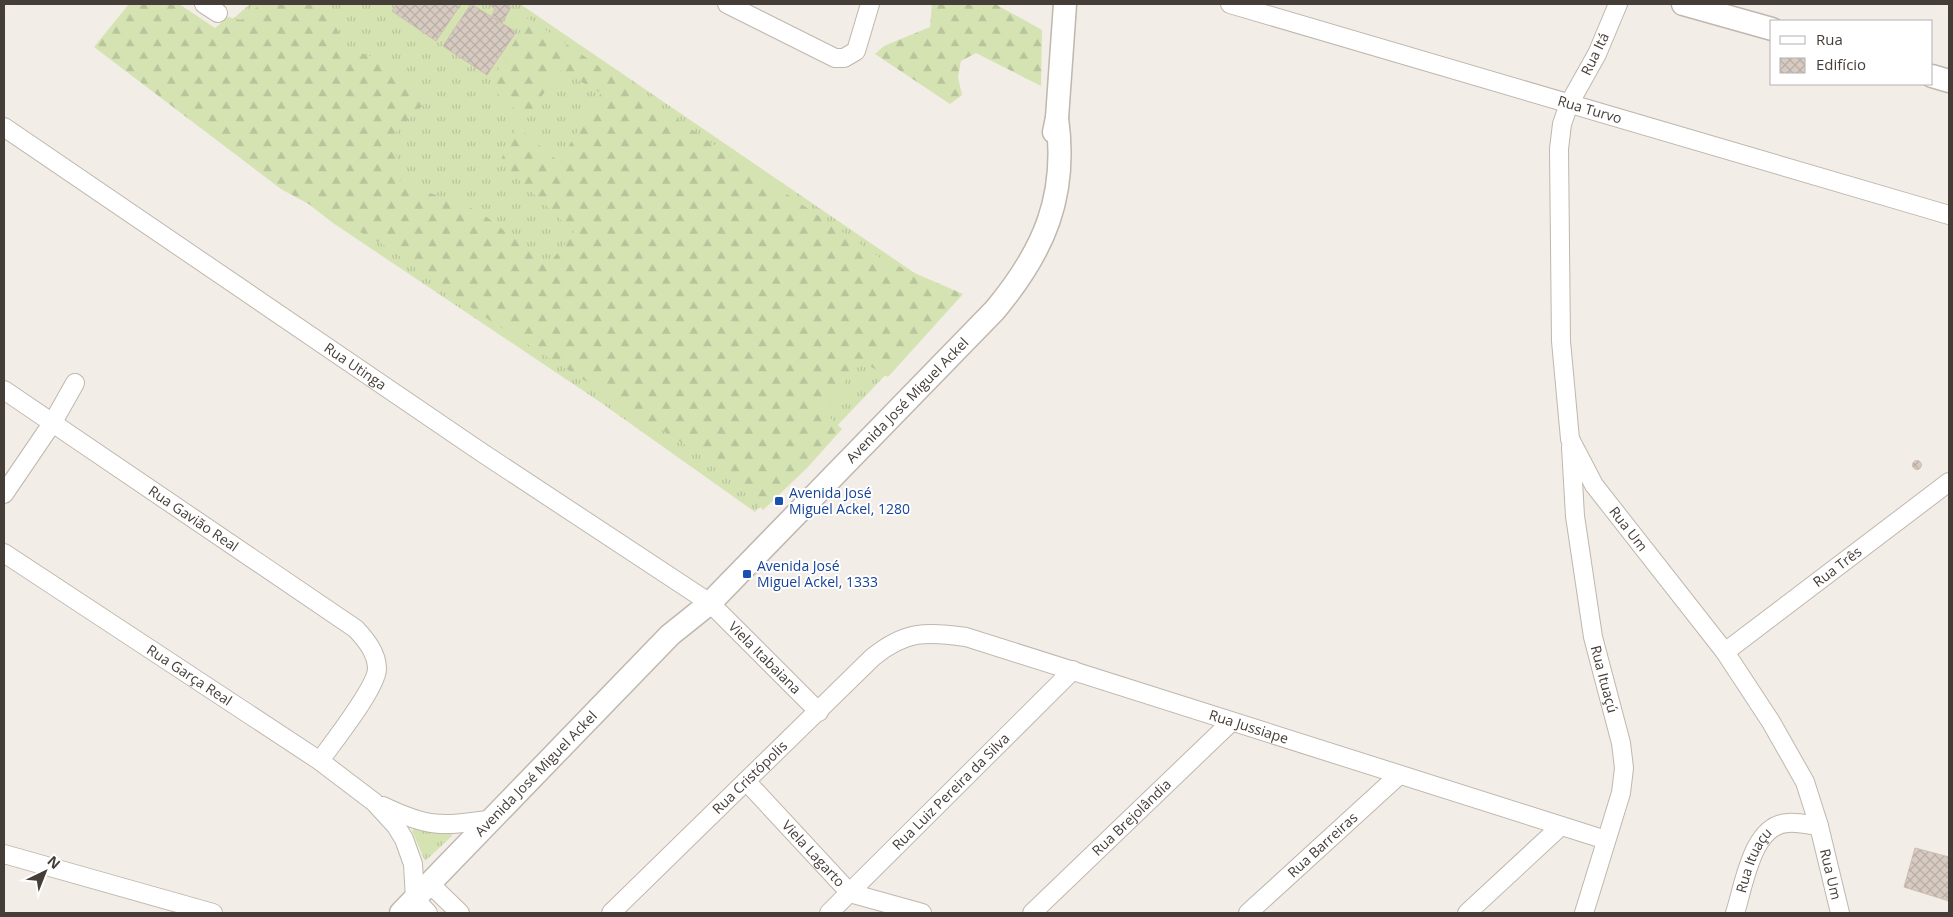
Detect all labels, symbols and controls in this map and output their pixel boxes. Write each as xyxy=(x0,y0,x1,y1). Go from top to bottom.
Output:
legend xyxy=(1770,20,1933,85)
street label: Rua Itá xyxy=(1576,29,1613,78)
text: Rua xyxy=(1816,29,1843,49)
text: Edifício xyxy=(1816,54,1866,74)
street label: Rua Turvo xyxy=(1556,91,1624,128)
street label: Avenida José Miguel Ackel xyxy=(842,333,972,467)
street label: Rua Utinga xyxy=(321,338,390,394)
street label: Rua Gavião Real xyxy=(145,481,242,556)
place label: Avenida José Miguel Ackel, 1280 xyxy=(789,483,910,518)
marker: Avenida José Miguel Ackel, 1280 xyxy=(773,495,785,507)
street label: Rua Um xyxy=(1605,502,1652,555)
street label: Rua Três xyxy=(1809,541,1866,591)
place label: Avenida José Miguel Ackel, 1333 xyxy=(757,556,878,591)
marker: Avenida José Miguel Ackel, 1333 xyxy=(741,568,753,580)
street label: Viela Itabaiana xyxy=(725,617,806,698)
street label: Rua Garça Real xyxy=(143,640,236,710)
street label: Rua Ituaçú xyxy=(1587,643,1623,715)
street label: Rua Jussiape xyxy=(1207,705,1291,748)
street label: Avenida José Miguel Ackel xyxy=(470,706,601,840)
street label: Rua Luiz Pereira da Silva xyxy=(888,729,1013,854)
street label: Rua Cristópolis xyxy=(708,736,791,818)
street label: Rua Brejolândia xyxy=(1087,775,1175,860)
street label: Rua Barreiras xyxy=(1283,807,1362,881)
street label: Viela Lagarto xyxy=(778,816,849,891)
street label: Rua Ituaçu xyxy=(1731,823,1776,895)
north arrow xyxy=(20,847,70,897)
street label: Rua Um xyxy=(1816,847,1846,902)
text: N xyxy=(44,851,65,873)

